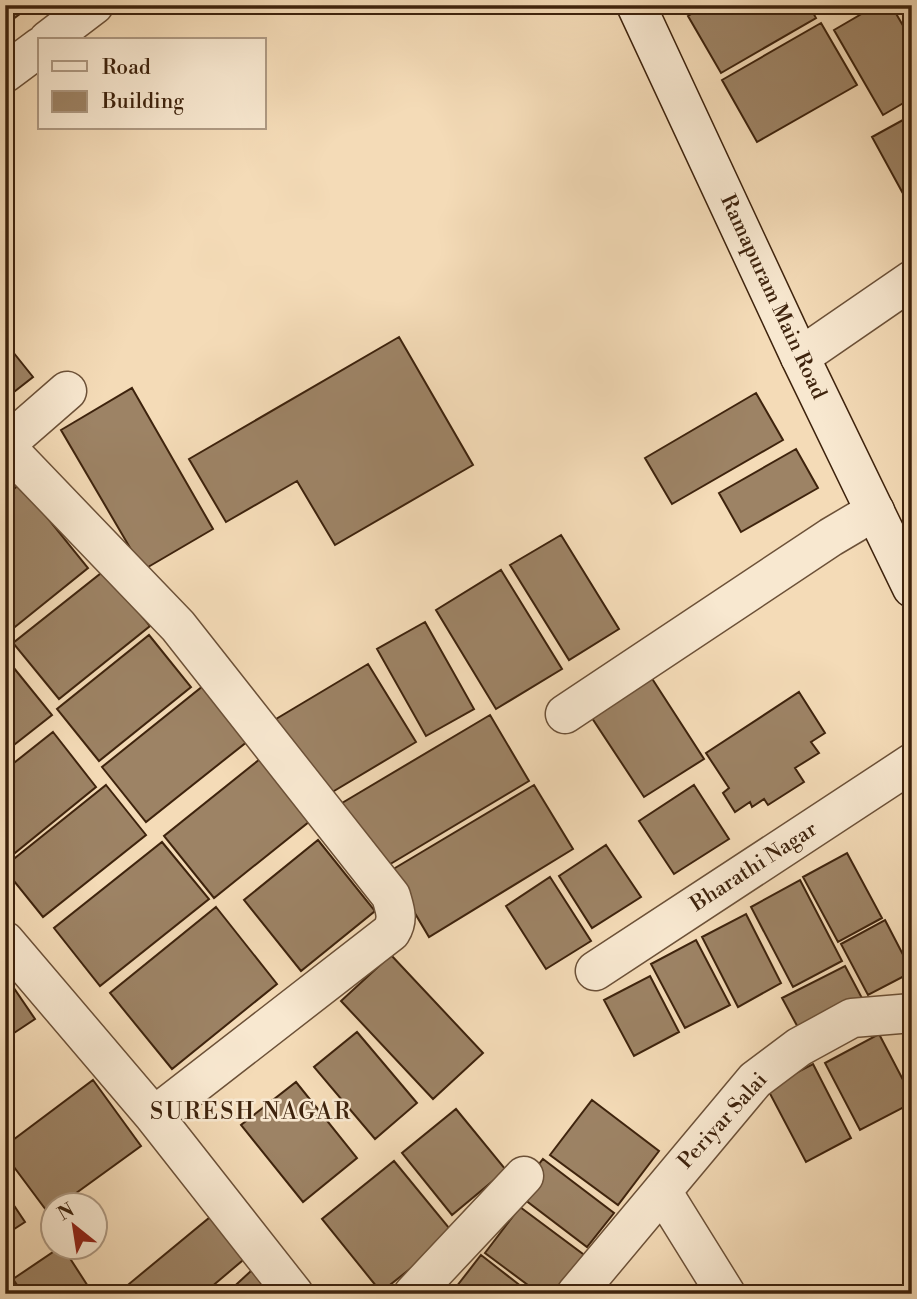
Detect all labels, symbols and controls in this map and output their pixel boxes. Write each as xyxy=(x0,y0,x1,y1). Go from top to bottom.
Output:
legend xyxy=(38,38,266,130)
text: Road xyxy=(102,55,151,81)
text: Building xyxy=(101,89,184,115)
street label: Ramapuram Main Road xyxy=(714,191,832,404)
street label: Bharathi Nagar xyxy=(685,816,822,918)
street label: Periyar Salai xyxy=(673,1067,773,1175)
district label: SURESH NAGAR xyxy=(150,1098,352,1126)
north arrow xyxy=(38,1190,108,1260)
text: N xyxy=(53,1198,79,1226)

